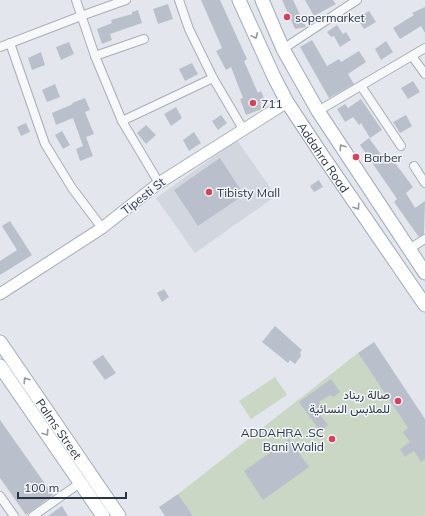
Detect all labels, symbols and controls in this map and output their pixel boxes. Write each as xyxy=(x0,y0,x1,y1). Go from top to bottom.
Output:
place label: sopermarket xyxy=(295,10,365,25)
marker: sopermarket xyxy=(282,12,292,22)
one-way arrow xyxy=(250,31,258,39)
place label: 711 xyxy=(261,96,283,111)
marker: 711 xyxy=(248,98,258,108)
street label: Addahra Road xyxy=(295,119,353,195)
one-way arrow xyxy=(339,144,347,151)
place label: Barber xyxy=(364,150,402,165)
marker: Barber xyxy=(351,152,361,162)
street label: Tipesti St xyxy=(118,174,168,218)
place label: Tibisty Mall xyxy=(217,185,280,200)
marker: Tibisty Mall xyxy=(204,187,214,197)
one-way arrow xyxy=(352,203,360,210)
one-way arrow xyxy=(24,377,31,384)
place label: صالة ريناد للملابس النسائية xyxy=(309,387,390,417)
street label: Palms Street xyxy=(33,395,85,462)
marker: صالة ريناد للملابس النسائية xyxy=(393,396,403,406)
place label: ADDAHRA .SC Bani Walid xyxy=(241,425,324,454)
one-way arrow xyxy=(41,429,49,436)
marker: ADDAHRA .SC Bani Walid xyxy=(327,434,337,444)
scale bar xyxy=(18,474,126,500)
text: 100 m xyxy=(24,480,59,495)

